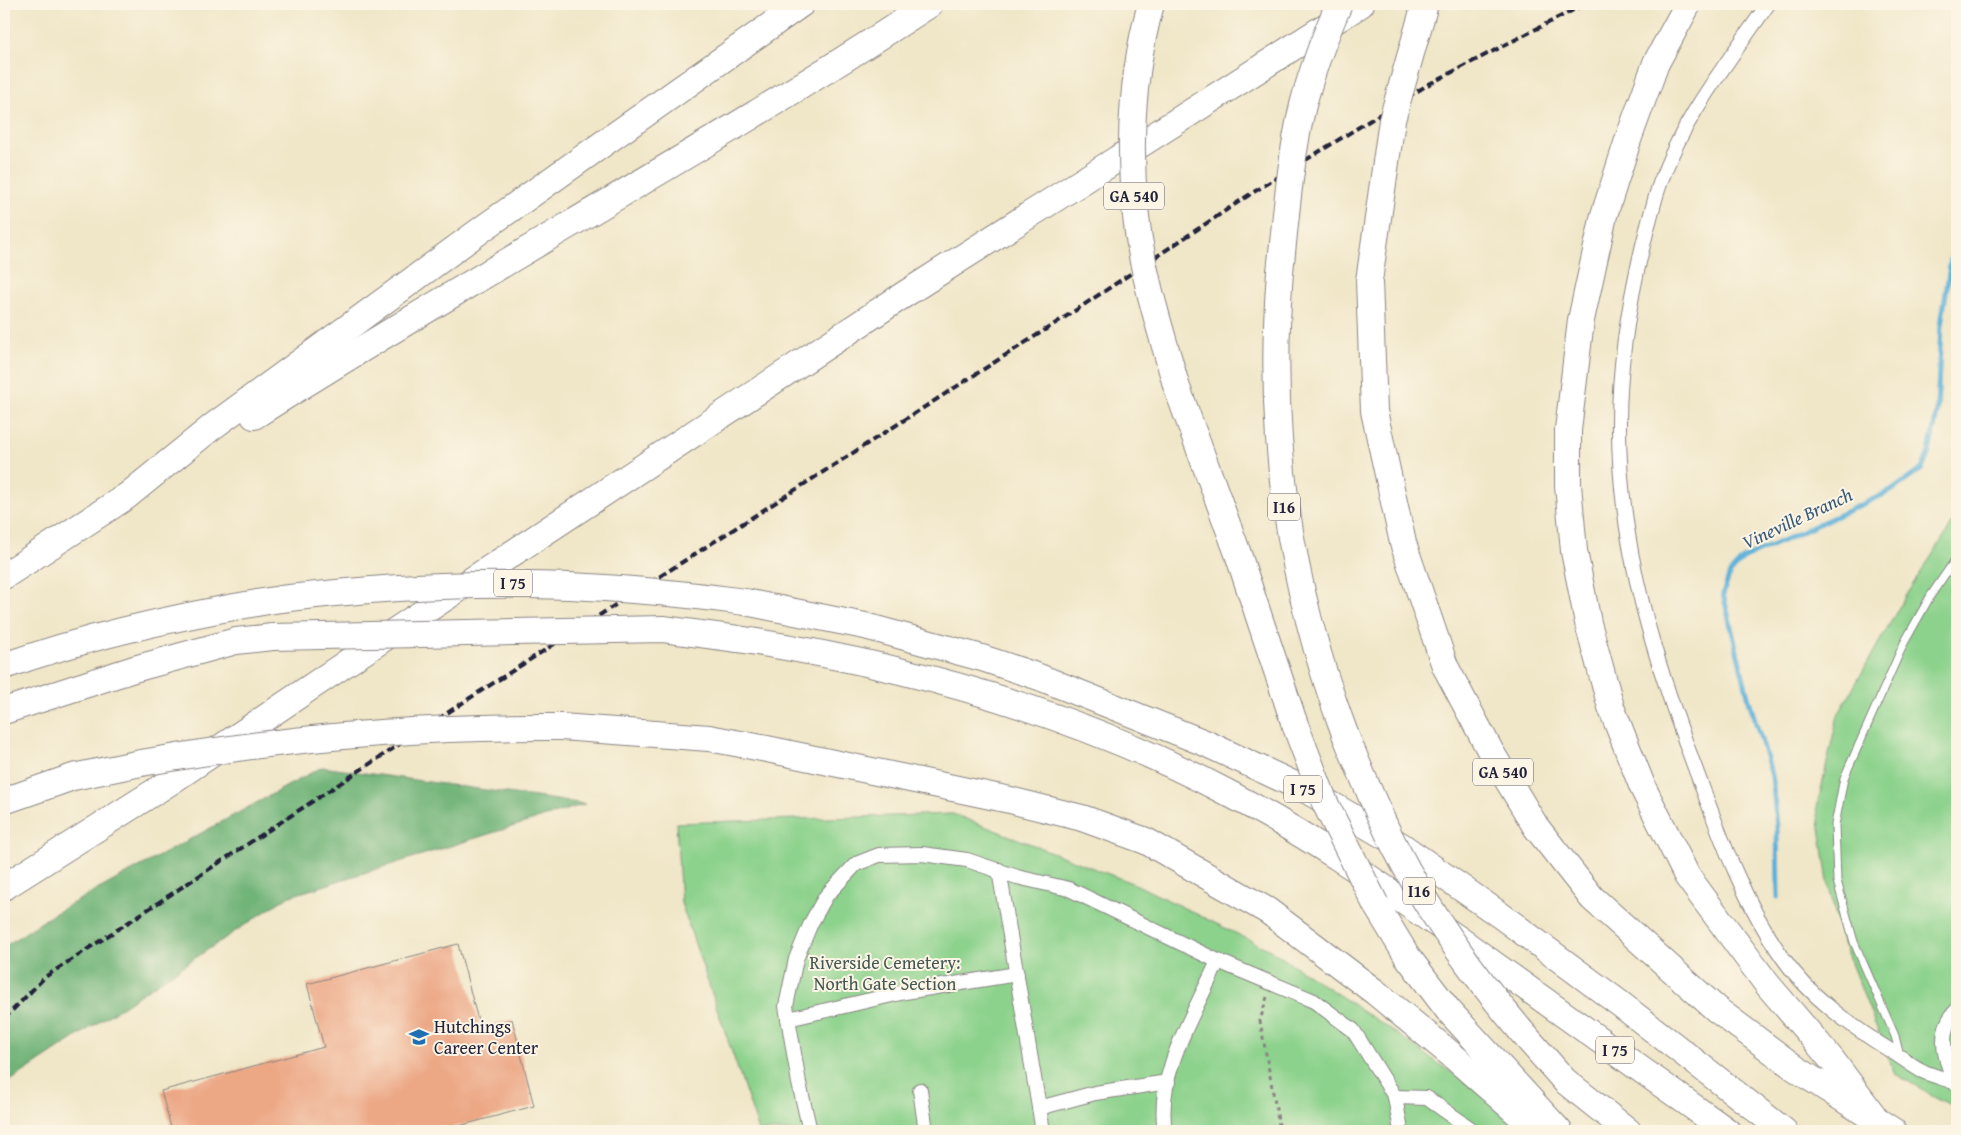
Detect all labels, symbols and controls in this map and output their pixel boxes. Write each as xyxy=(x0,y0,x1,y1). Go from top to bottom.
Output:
road number: GA 540 xyxy=(1104,182,1164,210)
water label: Vineville Branch xyxy=(1737,480,1857,556)
road number: I16 xyxy=(1268,494,1300,520)
road number: I 75 xyxy=(494,570,532,596)
road number: GA 540 xyxy=(1473,759,1533,786)
road number: I 75 xyxy=(1284,776,1322,802)
road number: I16 xyxy=(1403,878,1435,904)
park label: Riverside Cemetery: North Gate Section xyxy=(810,949,960,997)
place label: Hutchings Career Center xyxy=(434,1013,539,1061)
school or university icon: Hutchings Career Center xyxy=(408,1026,430,1048)
road number: I 75 xyxy=(1596,1036,1634,1064)

